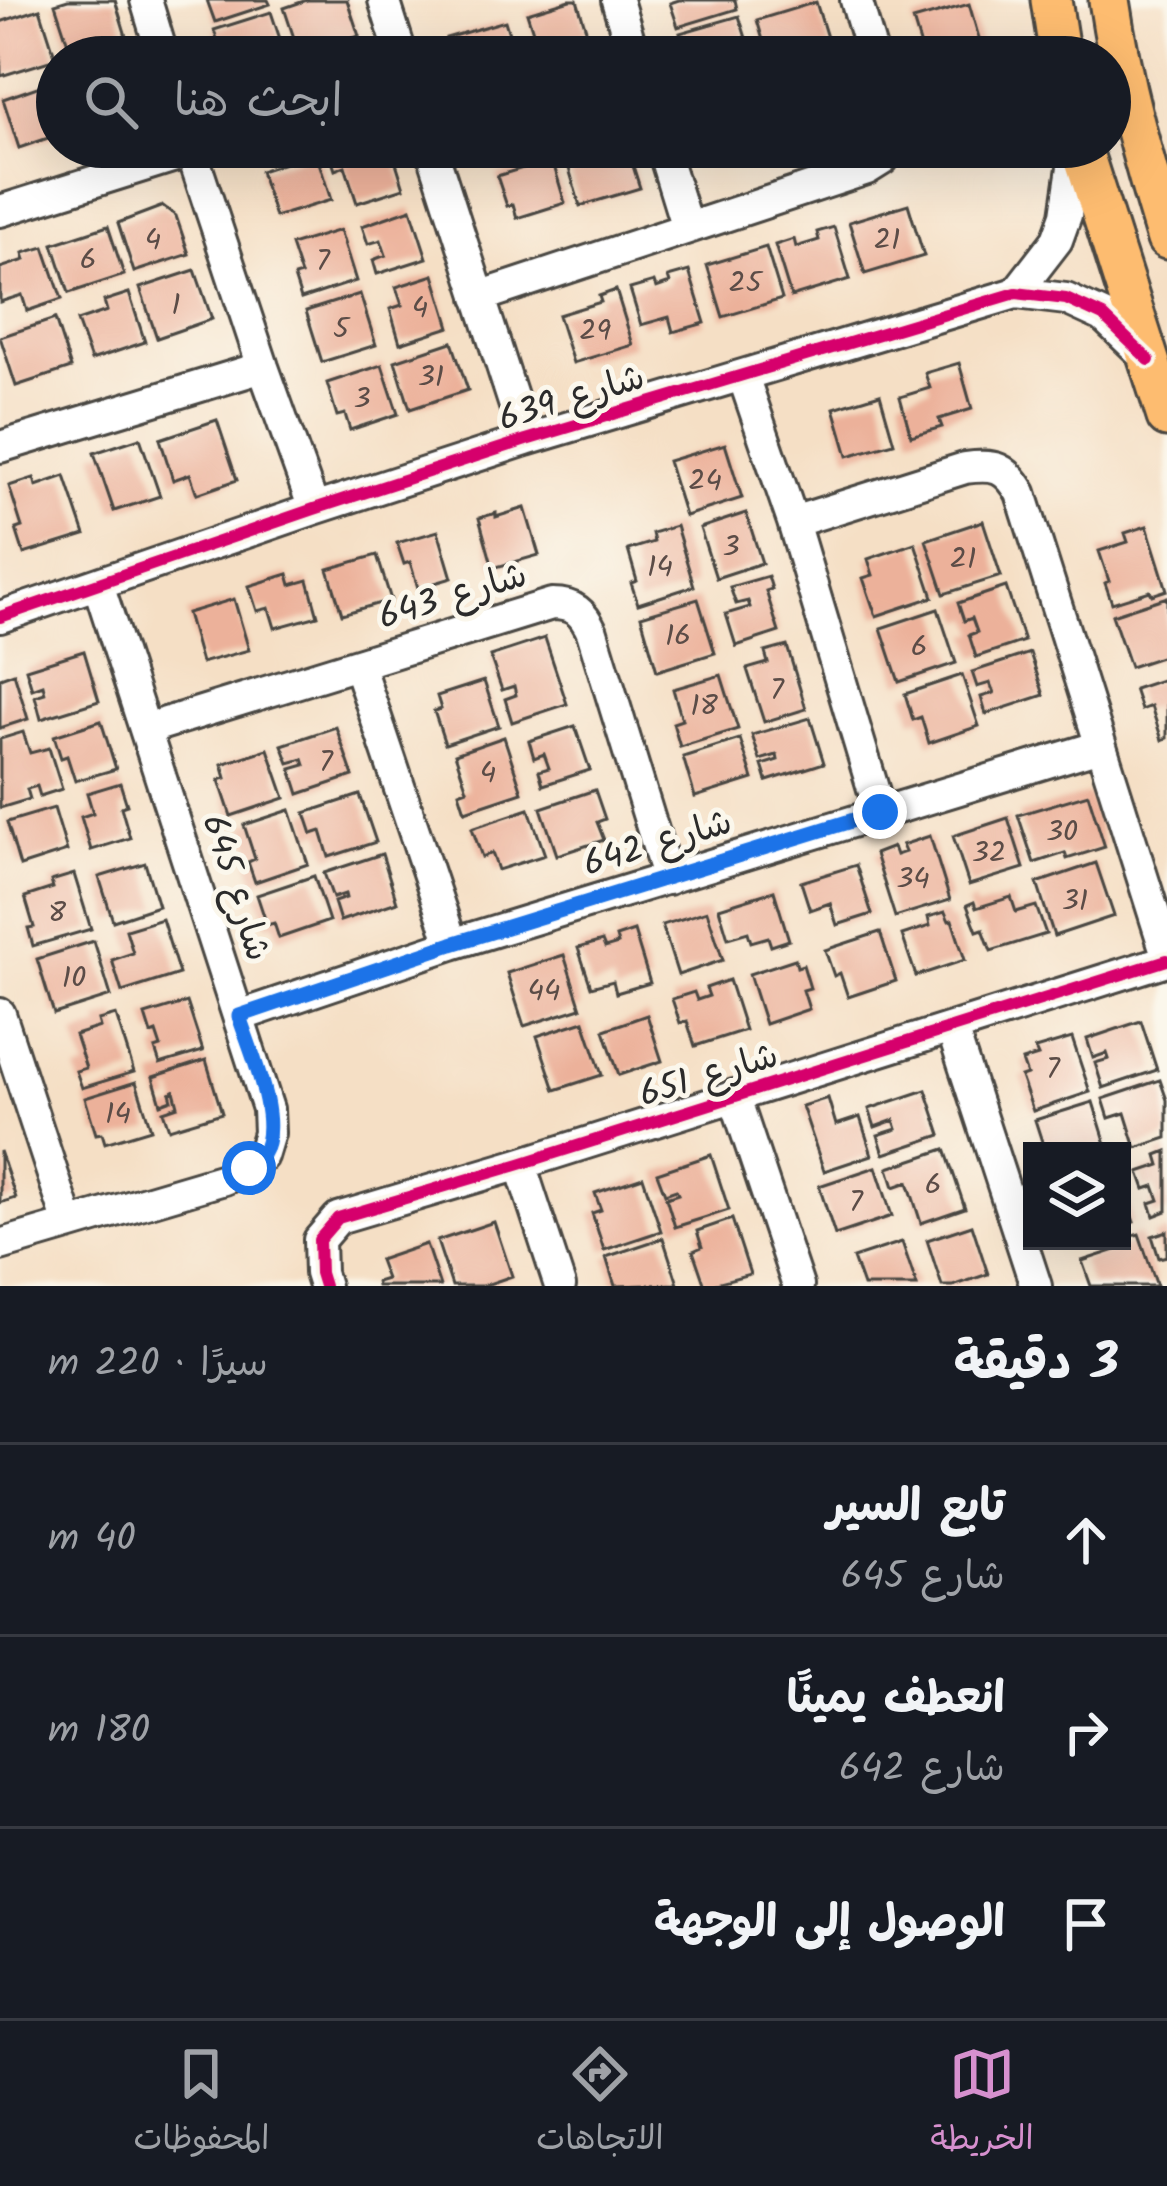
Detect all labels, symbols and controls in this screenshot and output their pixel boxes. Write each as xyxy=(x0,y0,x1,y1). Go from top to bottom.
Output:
search box xyxy=(36,36,1131,168)
text: ابحث هنا xyxy=(174,67,342,139)
icon: search xyxy=(78,69,144,135)
house number: 4 xyxy=(145,217,161,265)
house number: 21 xyxy=(874,217,900,265)
house number: 6 xyxy=(80,237,96,285)
house number: 7 xyxy=(316,238,331,286)
house number: 25 xyxy=(728,260,764,308)
house number: 1 xyxy=(171,282,181,330)
house number: 4 xyxy=(412,285,428,333)
house number: 5 xyxy=(333,306,351,354)
house number: 29 xyxy=(579,308,611,356)
street label: شارع 639 xyxy=(492,350,652,449)
house number: 31 xyxy=(418,354,444,402)
house number: 3 xyxy=(353,376,371,424)
house number: 24 xyxy=(688,458,722,506)
house number: 3 xyxy=(722,524,740,572)
house number: 21 xyxy=(950,536,976,584)
house number: 14 xyxy=(647,544,673,592)
street label: شارع 643 xyxy=(372,548,534,647)
house number: 16 xyxy=(665,613,691,661)
house number: 6 xyxy=(911,624,927,672)
house number: 7 xyxy=(770,667,785,715)
house number: 18 xyxy=(690,683,719,731)
house number: 7 xyxy=(319,739,334,787)
house number: 4 xyxy=(480,750,496,798)
route end xyxy=(853,785,907,839)
street label: شارع 642 xyxy=(576,795,740,894)
street label: شارع 645 xyxy=(184,807,285,969)
house number: 30 xyxy=(1046,809,1078,857)
house number: 32 xyxy=(972,830,1006,878)
house number: 34 xyxy=(896,856,930,904)
house number: 31 xyxy=(1062,878,1088,926)
house number: 8 xyxy=(48,890,67,938)
house number: 10 xyxy=(62,955,86,1003)
house number: 44 xyxy=(527,968,561,1016)
street label: شارع 651 xyxy=(632,1028,786,1125)
house number: 7 xyxy=(1046,1046,1061,1094)
house number: 14 xyxy=(105,1091,131,1139)
route start xyxy=(222,1141,276,1195)
map controls xyxy=(1023,1142,1131,1250)
button: layers xyxy=(1023,1142,1131,1250)
house number: 6 xyxy=(925,1162,941,1210)
house number: 7 xyxy=(849,1179,864,1227)
text: 3 دقيقة xyxy=(954,1324,1119,1405)
text: سيرًا · 220 m xyxy=(48,1334,268,1396)
text: تابع السير xyxy=(827,1472,1005,1544)
icon: ahead xyxy=(1053,1507,1119,1573)
text: 40 m xyxy=(48,1509,136,1571)
text: شارع 645 xyxy=(841,1547,1005,1609)
text: انعطف يمينًا xyxy=(787,1664,1005,1736)
icon: right xyxy=(1053,1699,1119,1765)
text: 180 m xyxy=(48,1701,150,1763)
text: شارع 642 xyxy=(839,1739,1005,1801)
text: الوصول إلى الوجهة xyxy=(654,1888,1005,1960)
icon: arrive xyxy=(1053,1891,1119,1957)
tab: المحفوظات xyxy=(133,2041,269,2167)
tab: الاتجاهات xyxy=(536,2041,664,2167)
tab: الخريطة xyxy=(931,2041,1034,2167)

